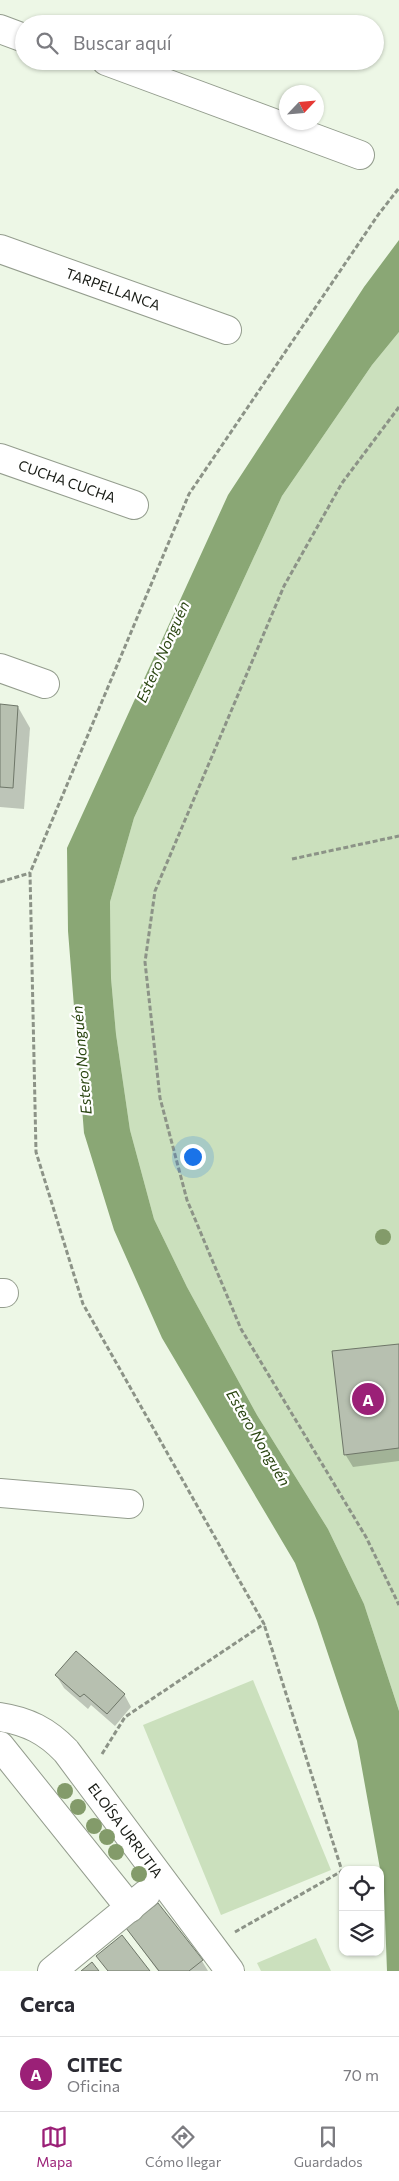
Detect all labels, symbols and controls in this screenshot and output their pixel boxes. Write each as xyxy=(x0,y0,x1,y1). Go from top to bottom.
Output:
search box xyxy=(15,15,384,70)
icon: search xyxy=(33,29,61,57)
text: Buscar aquí xyxy=(73,31,172,54)
north arrow xyxy=(279,85,324,130)
street label: TARPELLANCA xyxy=(63,264,163,314)
street label: CUCHA CUCHA xyxy=(16,456,118,506)
water label: Estero Nonguén xyxy=(132,598,192,705)
water label: Estero Nonguén xyxy=(67,1005,95,1115)
your location xyxy=(180,1144,206,1170)
pin: A xyxy=(352,1380,384,1418)
water label: Estero Nonguén xyxy=(223,1386,295,1489)
street label: ELOÍSA URRUTIA xyxy=(85,1780,167,1881)
map controls xyxy=(339,1866,384,1956)
button: locate xyxy=(339,1866,384,1911)
button: layers xyxy=(339,1911,384,1956)
text: Cerca xyxy=(20,1991,75,2016)
text: CITEC xyxy=(67,2053,123,2076)
text: A xyxy=(30,2065,42,2084)
text: 70 m xyxy=(343,2065,379,2084)
text: Oficina xyxy=(67,2076,120,2095)
tab: Mapa xyxy=(36,2123,73,2170)
tab: Cómo llegar xyxy=(145,2123,221,2170)
tab: Guardados xyxy=(294,2123,363,2170)

